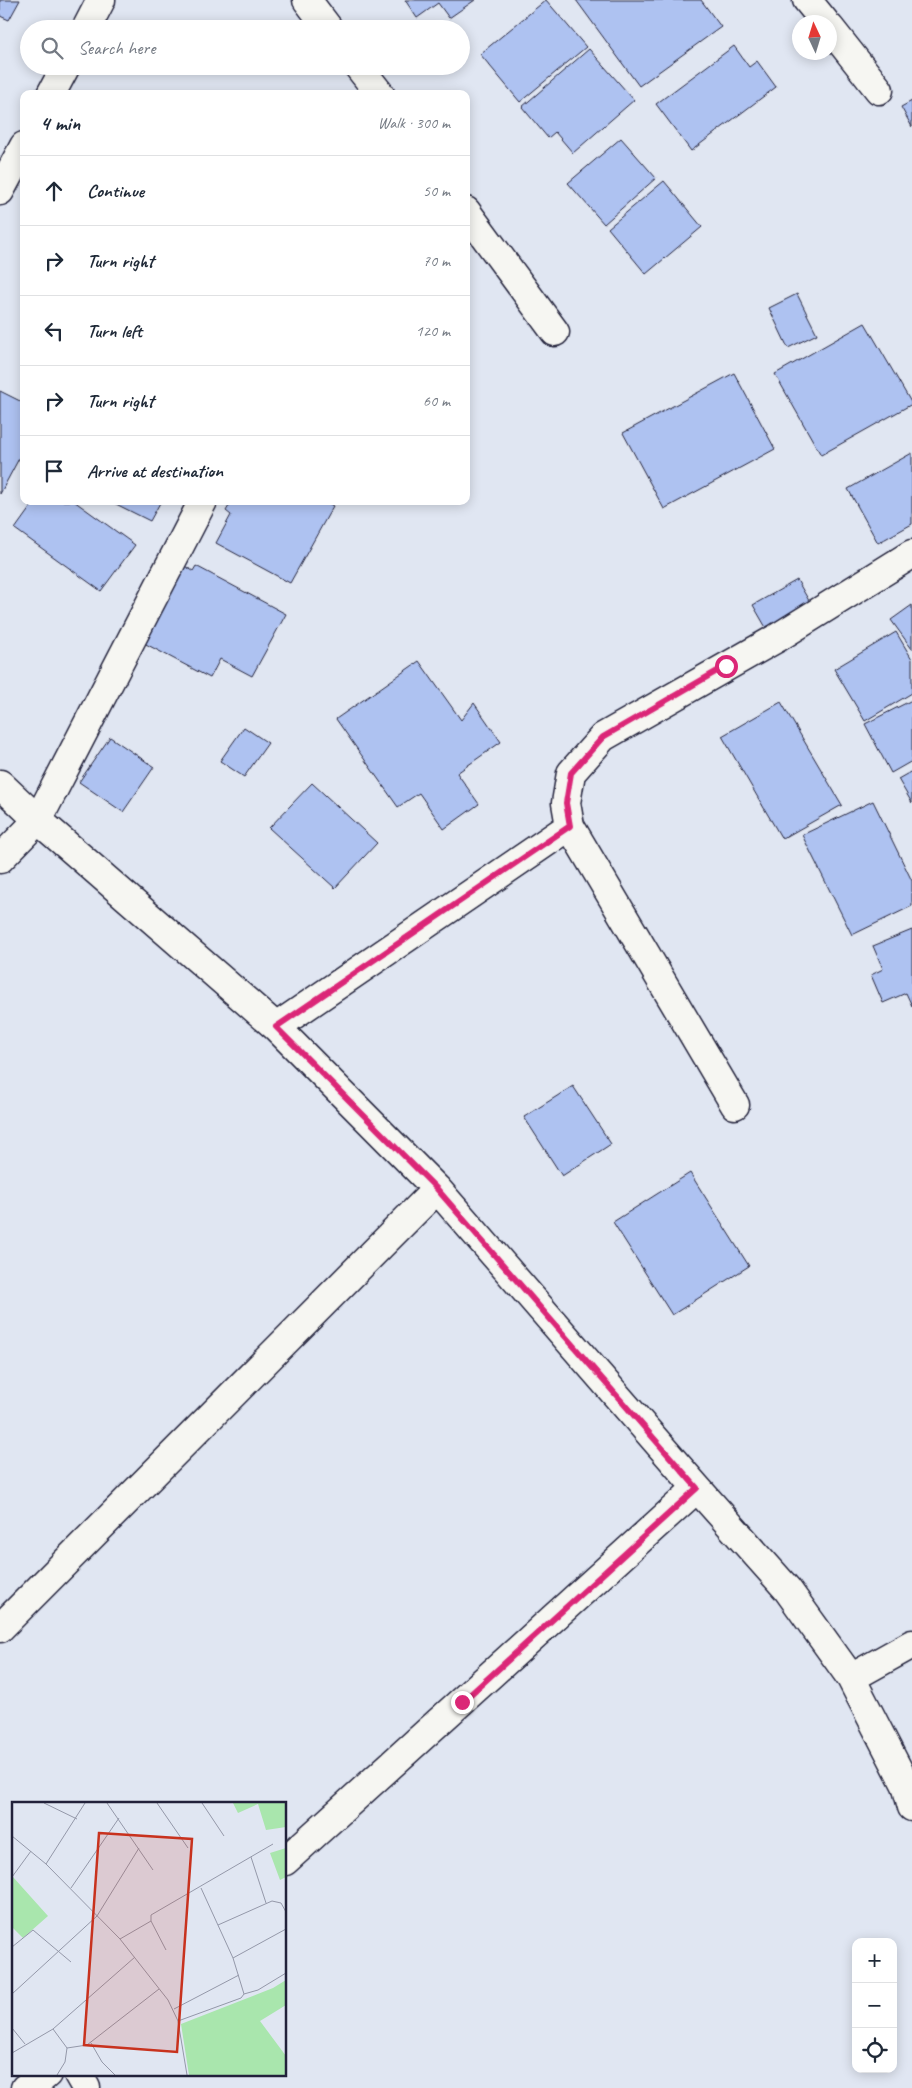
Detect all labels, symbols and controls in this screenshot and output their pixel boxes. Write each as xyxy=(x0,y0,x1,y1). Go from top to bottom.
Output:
north arrow xyxy=(792,15,837,60)
search box xyxy=(20,20,470,75)
icon: search xyxy=(38,34,66,62)
text: Search here xyxy=(78,36,155,60)
text: 4 min xyxy=(40,110,80,136)
text: Walk · 300 m xyxy=(378,113,450,133)
icon: ahead xyxy=(40,177,68,205)
text: Continue xyxy=(87,179,144,203)
text: 50 m xyxy=(423,181,450,201)
icon: right xyxy=(40,247,68,275)
text: Turn right xyxy=(87,249,154,273)
text: 70 m xyxy=(423,251,450,271)
icon: left xyxy=(40,317,68,345)
text: Turn left xyxy=(87,319,142,343)
text: 120 m xyxy=(416,321,450,341)
icon: right xyxy=(40,387,68,415)
text: Turn right xyxy=(87,389,154,413)
text: 60 m xyxy=(423,391,450,411)
icon: arrive xyxy=(40,457,68,485)
text: Arrive at destination xyxy=(87,459,223,483)
route start xyxy=(715,655,738,678)
route end xyxy=(451,1691,474,1714)
inset map xyxy=(12,1802,286,2076)
map controls xyxy=(852,1938,897,2073)
button: + xyxy=(852,1938,897,1983)
button: − xyxy=(852,1983,897,2028)
button: locate xyxy=(852,2028,897,2073)

